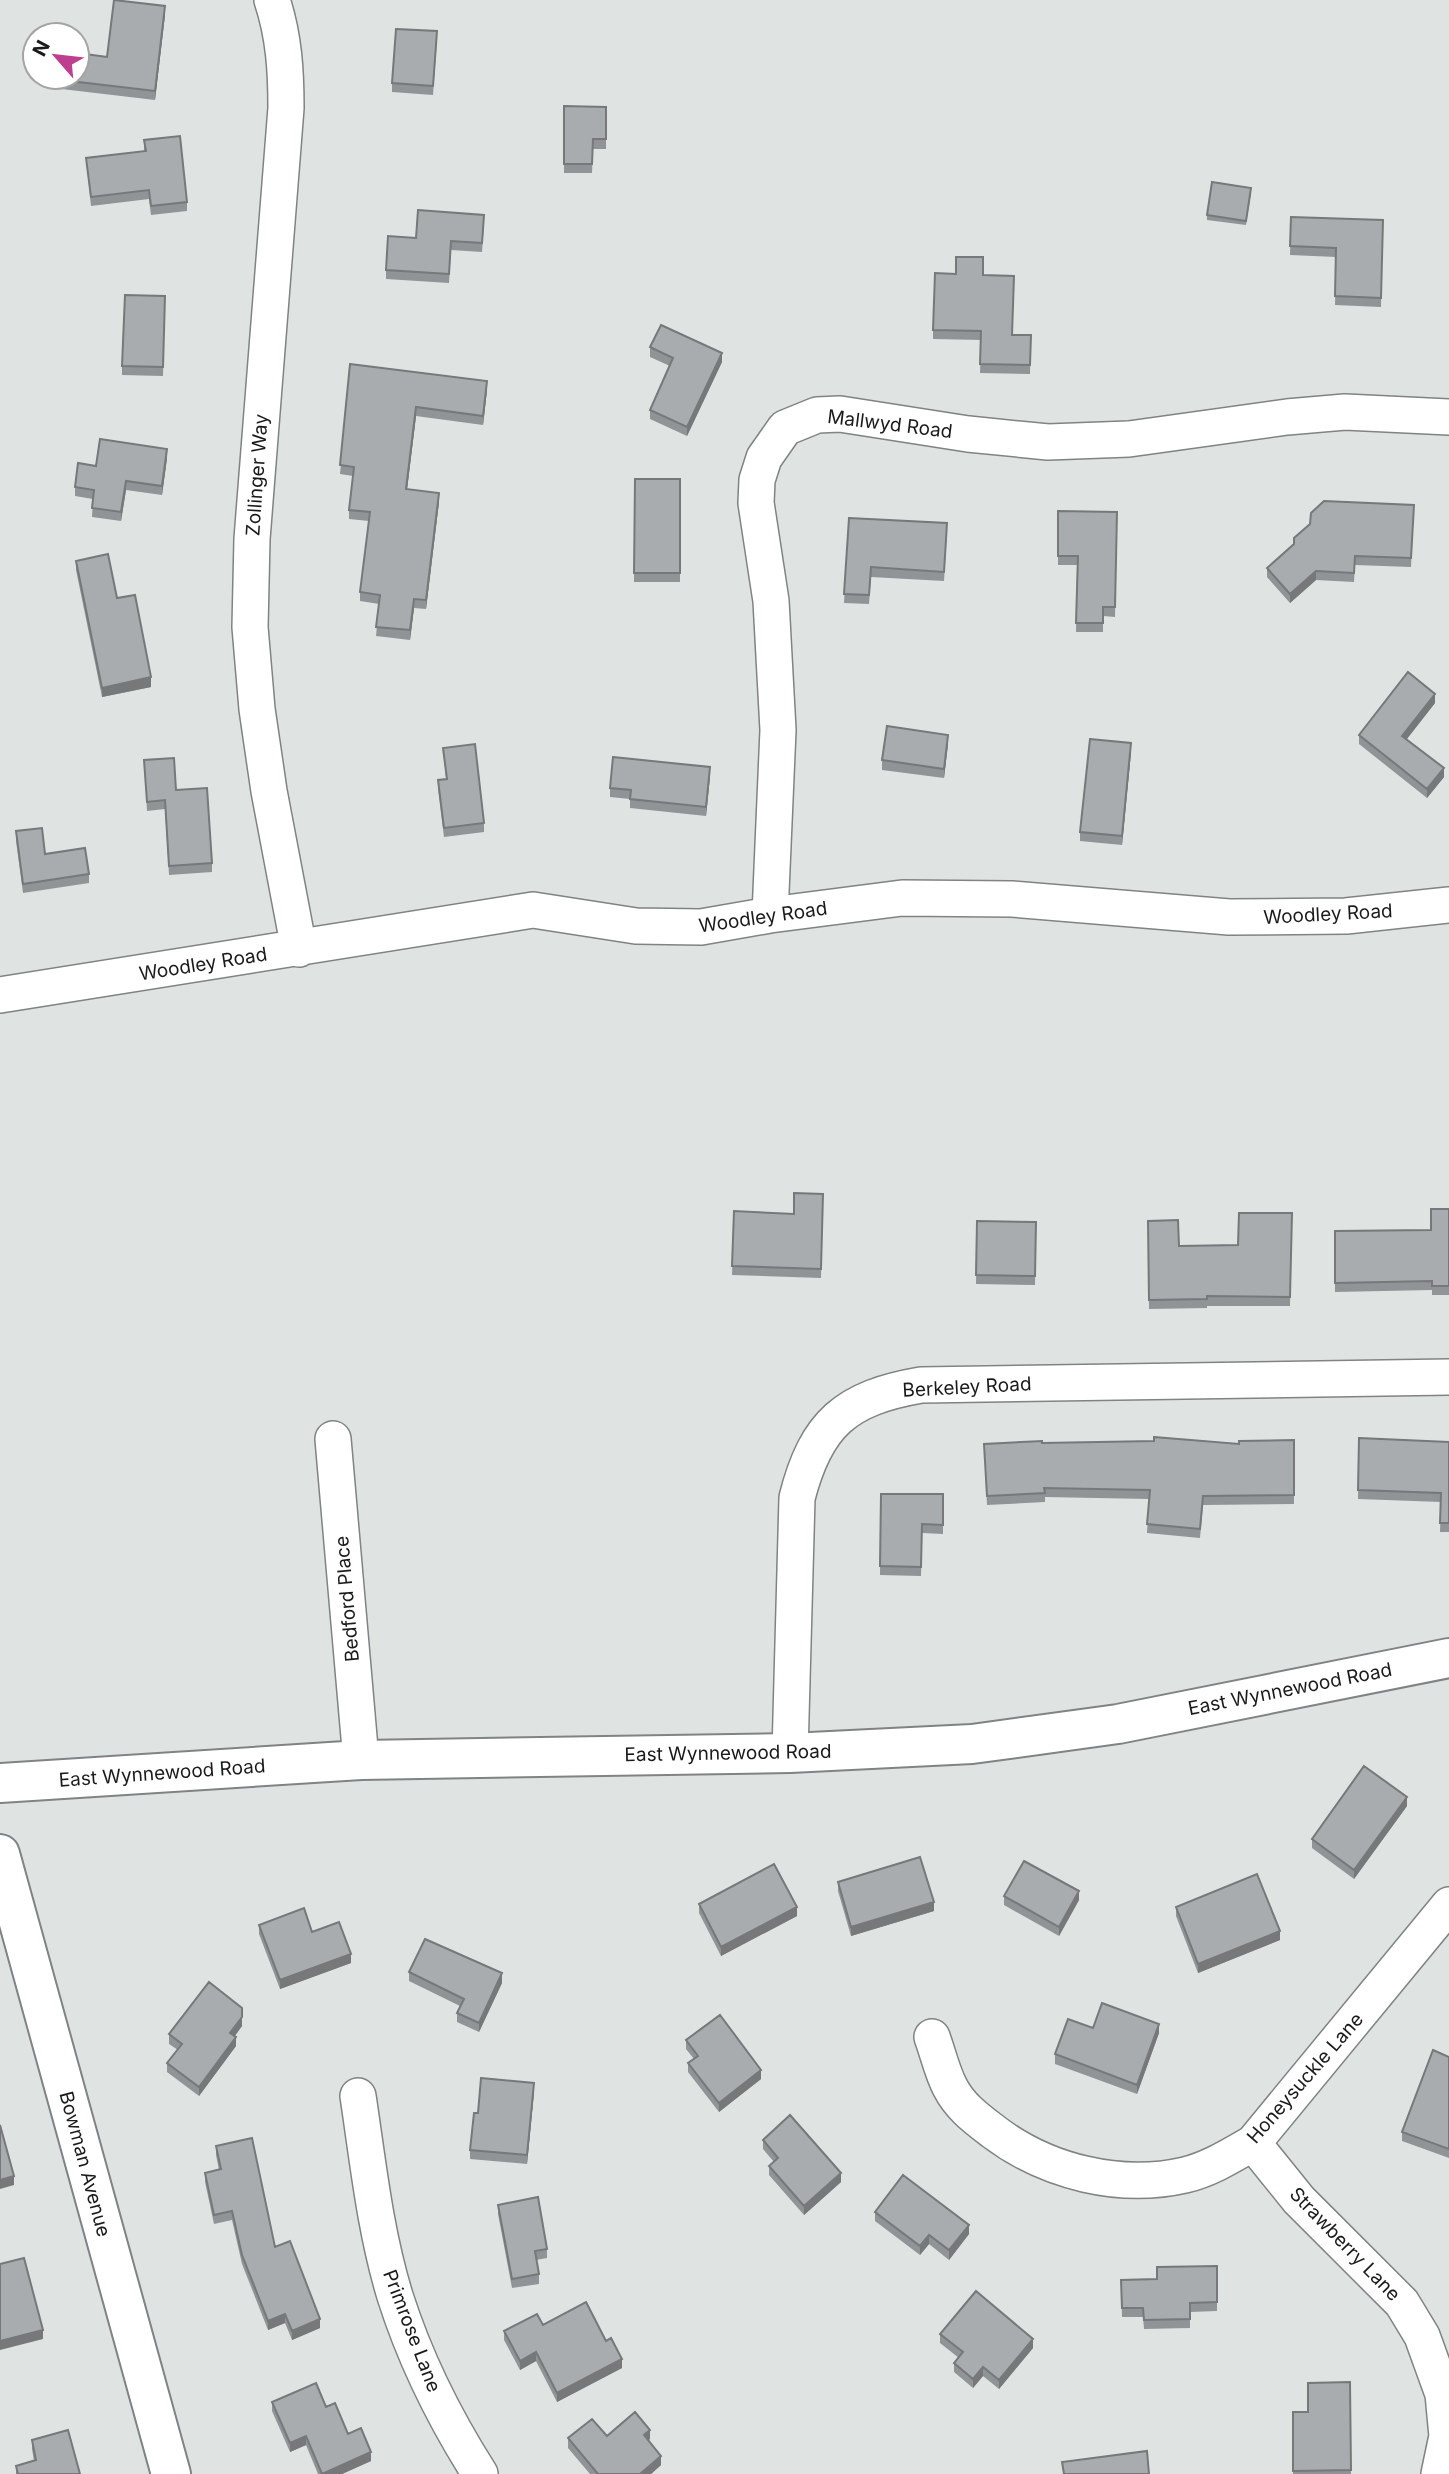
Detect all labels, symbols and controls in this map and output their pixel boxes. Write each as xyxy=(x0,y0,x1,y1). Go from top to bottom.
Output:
north arrow xyxy=(21,21,91,91)
text: N xyxy=(28,36,55,60)
street label: Mallwyd Road xyxy=(826,405,954,443)
street label: Zollinger Way xyxy=(241,413,273,537)
street label: Woodley Road xyxy=(697,897,829,937)
street label: Woodley Road xyxy=(1263,899,1393,929)
street label: Woodley Road xyxy=(137,943,269,985)
street label: Berkeley Road xyxy=(902,1372,1032,1402)
street label: Bedford Place xyxy=(330,1535,364,1663)
street label: East Wynnewood Road xyxy=(1186,1658,1394,1720)
street label: East Wynnewood Road xyxy=(624,1740,832,1766)
street label: East Wynnewood Road xyxy=(58,1754,266,1792)
street label: Honeysuckle Lane xyxy=(1242,2008,1368,2148)
street label: Bowman Avenue xyxy=(55,2089,115,2239)
street label: Strawberry Lane xyxy=(1285,2182,1405,2306)
street label: Primrose Lane xyxy=(378,2267,446,2395)

